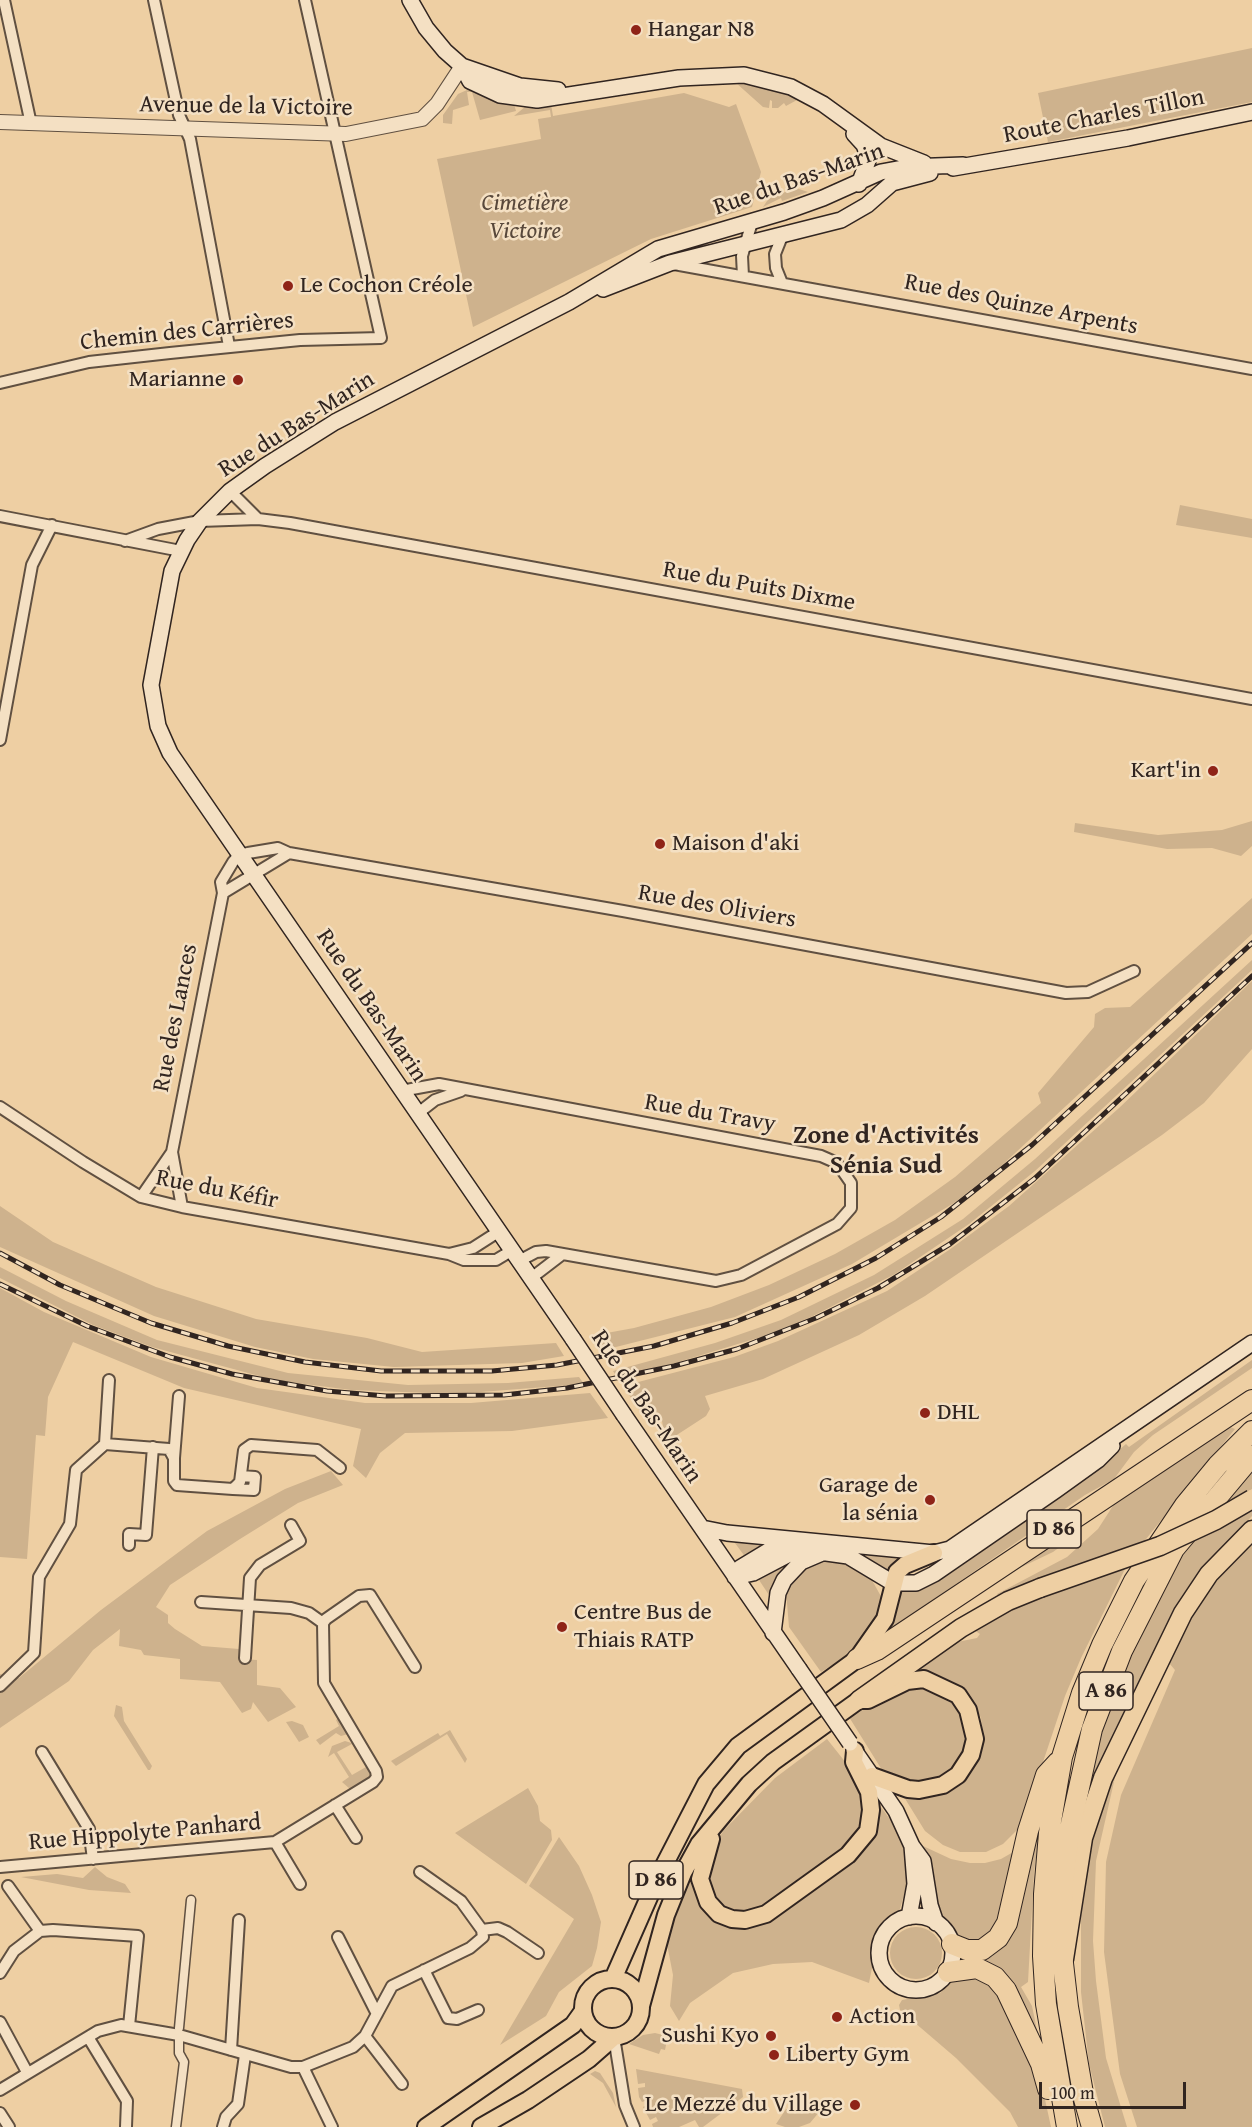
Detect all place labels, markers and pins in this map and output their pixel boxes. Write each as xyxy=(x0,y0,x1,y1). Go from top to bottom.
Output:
place label: Hangar N8 xyxy=(648,16,754,44)
marker: Hangar N8 xyxy=(629,23,643,37)
place label: Le Cochon Créole xyxy=(300,272,473,300)
marker: Le Cochon Créole xyxy=(281,279,295,293)
place label: Marianne xyxy=(129,366,226,394)
marker: Marianne xyxy=(231,373,245,387)
place label: Kart'in xyxy=(1131,757,1201,785)
marker: Kart'in xyxy=(1206,764,1220,778)
place label: Maison d'aki xyxy=(672,830,800,858)
marker: Maison d'aki xyxy=(653,837,667,851)
place label: DHL xyxy=(937,1399,979,1427)
marker: DHL xyxy=(918,1406,932,1420)
place label: Garage de la sénia xyxy=(819,1472,918,1528)
marker: Garage de la sénia xyxy=(923,1493,937,1507)
place label: Centre Bus de Thiais RATP xyxy=(574,1599,712,1655)
marker: Centre Bus de Thiais RATP xyxy=(555,1620,569,1634)
place label: Action xyxy=(849,2003,915,2031)
marker: Action xyxy=(830,2010,844,2024)
place label: Sushi Kyo xyxy=(661,2022,759,2050)
marker: Sushi Kyo xyxy=(764,2029,778,2043)
place label: Liberty Gym xyxy=(786,2041,909,2069)
marker: Liberty Gym xyxy=(767,2048,781,2062)
place label: Le Mezzé du Village xyxy=(645,2091,843,2119)
marker: Le Mezzé du Village xyxy=(848,2098,862,2112)

